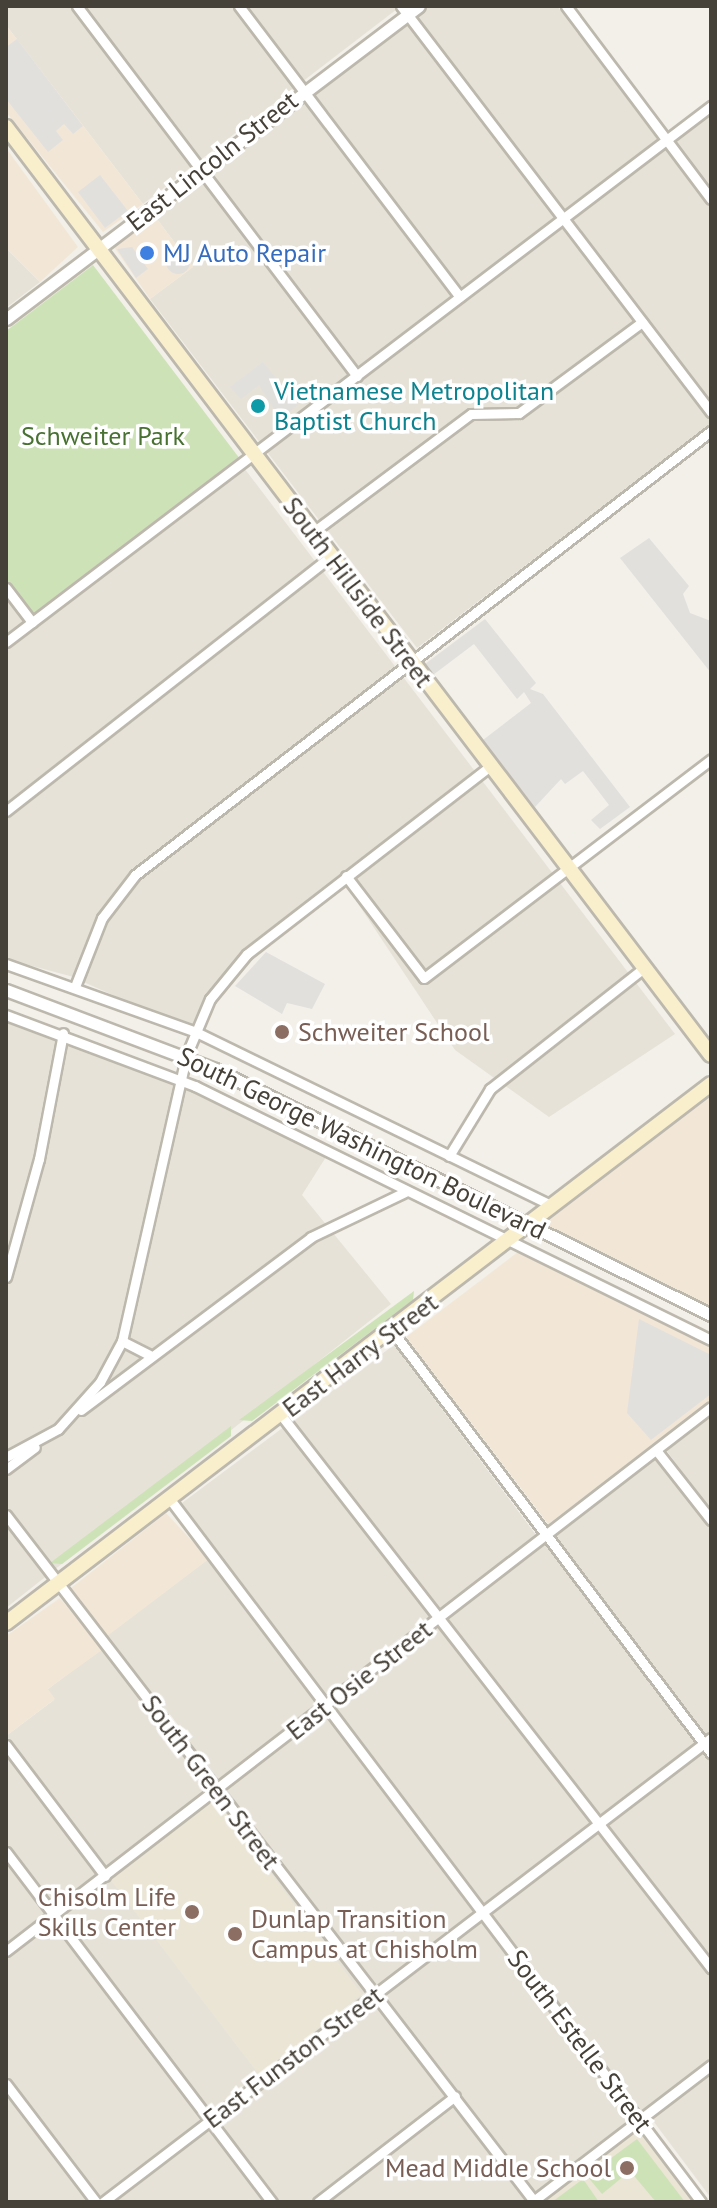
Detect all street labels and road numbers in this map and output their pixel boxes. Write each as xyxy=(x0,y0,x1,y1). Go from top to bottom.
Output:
street label: East Lincoln Street xyxy=(120,85,304,237)
street label: South Hillside Street xyxy=(276,491,440,693)
street label: South George Washington Boulevard xyxy=(173,1040,551,1246)
street label: East Harry Street xyxy=(276,1286,444,1424)
street label: East Osie Street xyxy=(280,1614,438,1746)
street label: South Green Street xyxy=(135,1689,287,1875)
street label: South Estelle Street xyxy=(501,1944,659,2138)
street label: East Funston Street xyxy=(197,1979,389,2135)

